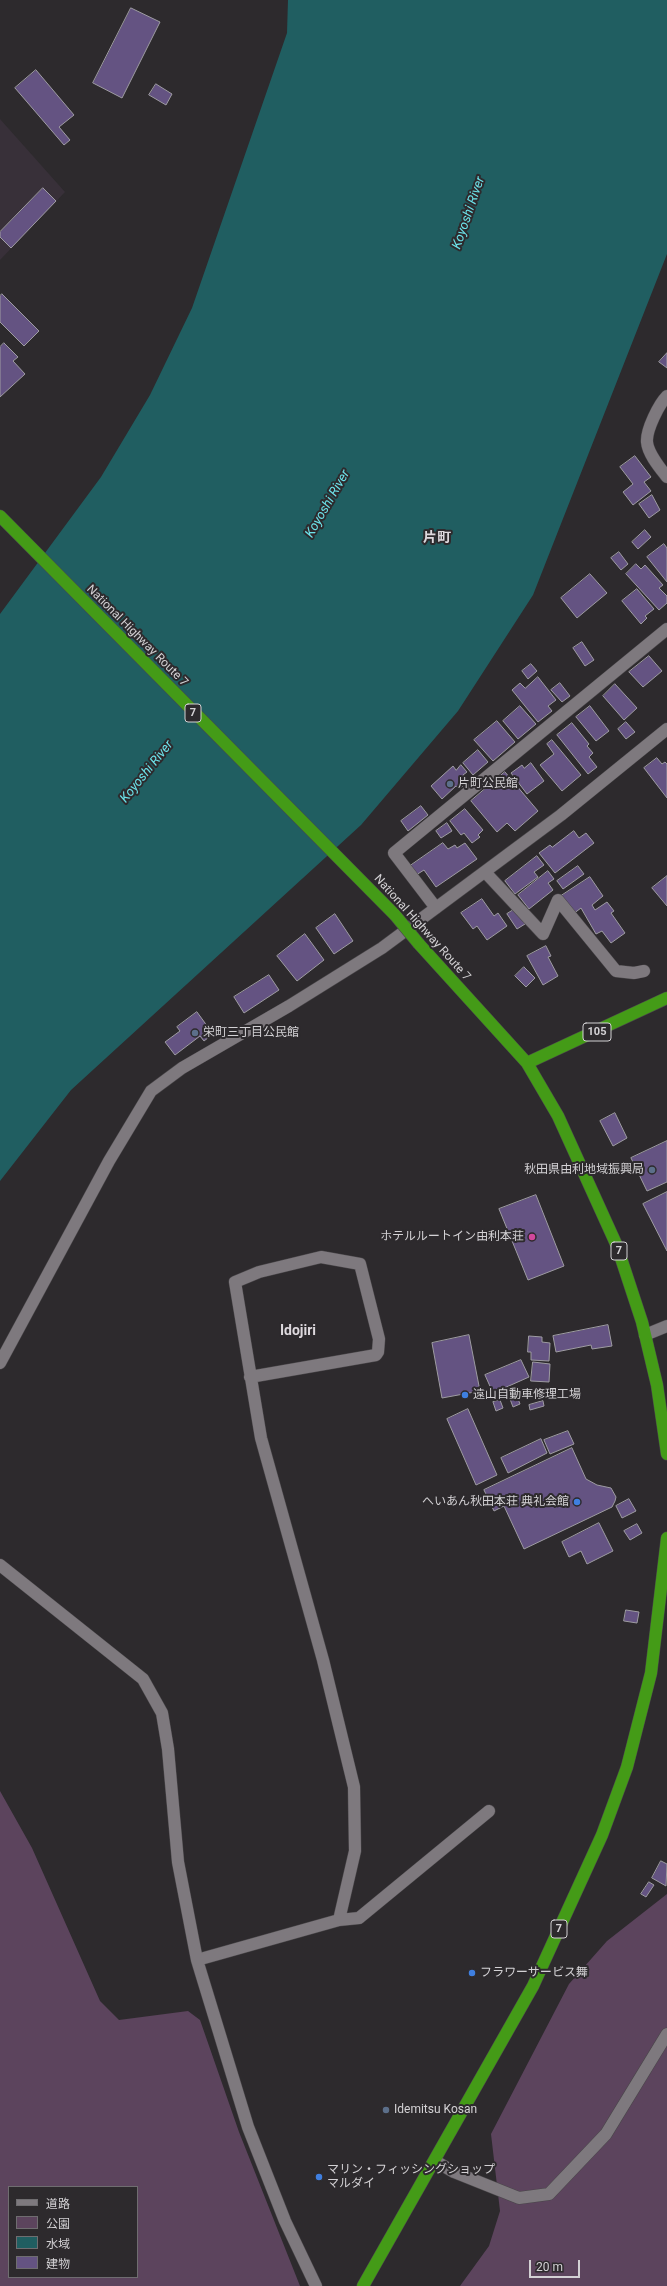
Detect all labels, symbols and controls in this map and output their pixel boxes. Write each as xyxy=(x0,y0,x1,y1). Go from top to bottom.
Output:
water label: Koyoshi River xyxy=(449,175,489,251)
water label: Koyoshi River xyxy=(302,467,354,541)
district label: 片町 xyxy=(423,530,451,546)
street label: National Highway Route 7 xyxy=(83,582,191,690)
road number: 7 xyxy=(185,704,201,722)
water label: Koyoshi River xyxy=(117,738,177,806)
place label: 片町公民館 xyxy=(458,777,518,791)
marker: 片町公民館 xyxy=(445,779,455,789)
street label: National Highway Route 7 xyxy=(371,872,473,984)
road number: 105 xyxy=(583,1023,611,1041)
place label: 栄町三丁目公民館 xyxy=(203,1026,299,1040)
marker: 栄町三丁目公民館 xyxy=(190,1028,200,1038)
place label: 秋田県由利地域振興局 xyxy=(524,1163,644,1177)
marker: 秋田県由利地域振興局 xyxy=(647,1165,657,1175)
place label: ホテルルートイン由利本荘 xyxy=(380,1230,524,1244)
marker: ホテルルートイン由利本荘 xyxy=(527,1232,537,1242)
road number: 7 xyxy=(611,1242,627,1260)
district label: Idojiri xyxy=(280,1323,316,1339)
place label: 遠山自動車修理工場 xyxy=(473,1388,581,1402)
marker: 遠山自動車修理工場 xyxy=(460,1390,470,1400)
place label: へいあん秋田本荘 典礼会館 xyxy=(422,1495,569,1509)
marker: へいあん秋田本荘 典礼会館 xyxy=(572,1497,582,1507)
road number: 7 xyxy=(551,1920,567,1938)
place label: フラワーサービス舞 xyxy=(480,1966,588,1980)
marker: フラワーサービス舞 xyxy=(467,1968,477,1978)
place label: Idemitsu Kosan xyxy=(394,2103,477,2117)
marker: Idemitsu Kosan xyxy=(381,2105,391,2115)
place label: マリン・フィッシングショップ マルダイ xyxy=(327,2163,495,2191)
marker: マリン・フィッシングショップ マルダイ xyxy=(314,2172,324,2182)
legend xyxy=(8,2186,138,2278)
text: 道路 xyxy=(46,2197,70,2211)
text: 公園 xyxy=(46,2217,70,2231)
text: 水域 xyxy=(46,2237,70,2251)
scale bar xyxy=(531,2252,582,2278)
text: 建物 xyxy=(46,2257,70,2271)
text: 20 m xyxy=(536,2260,563,2274)

